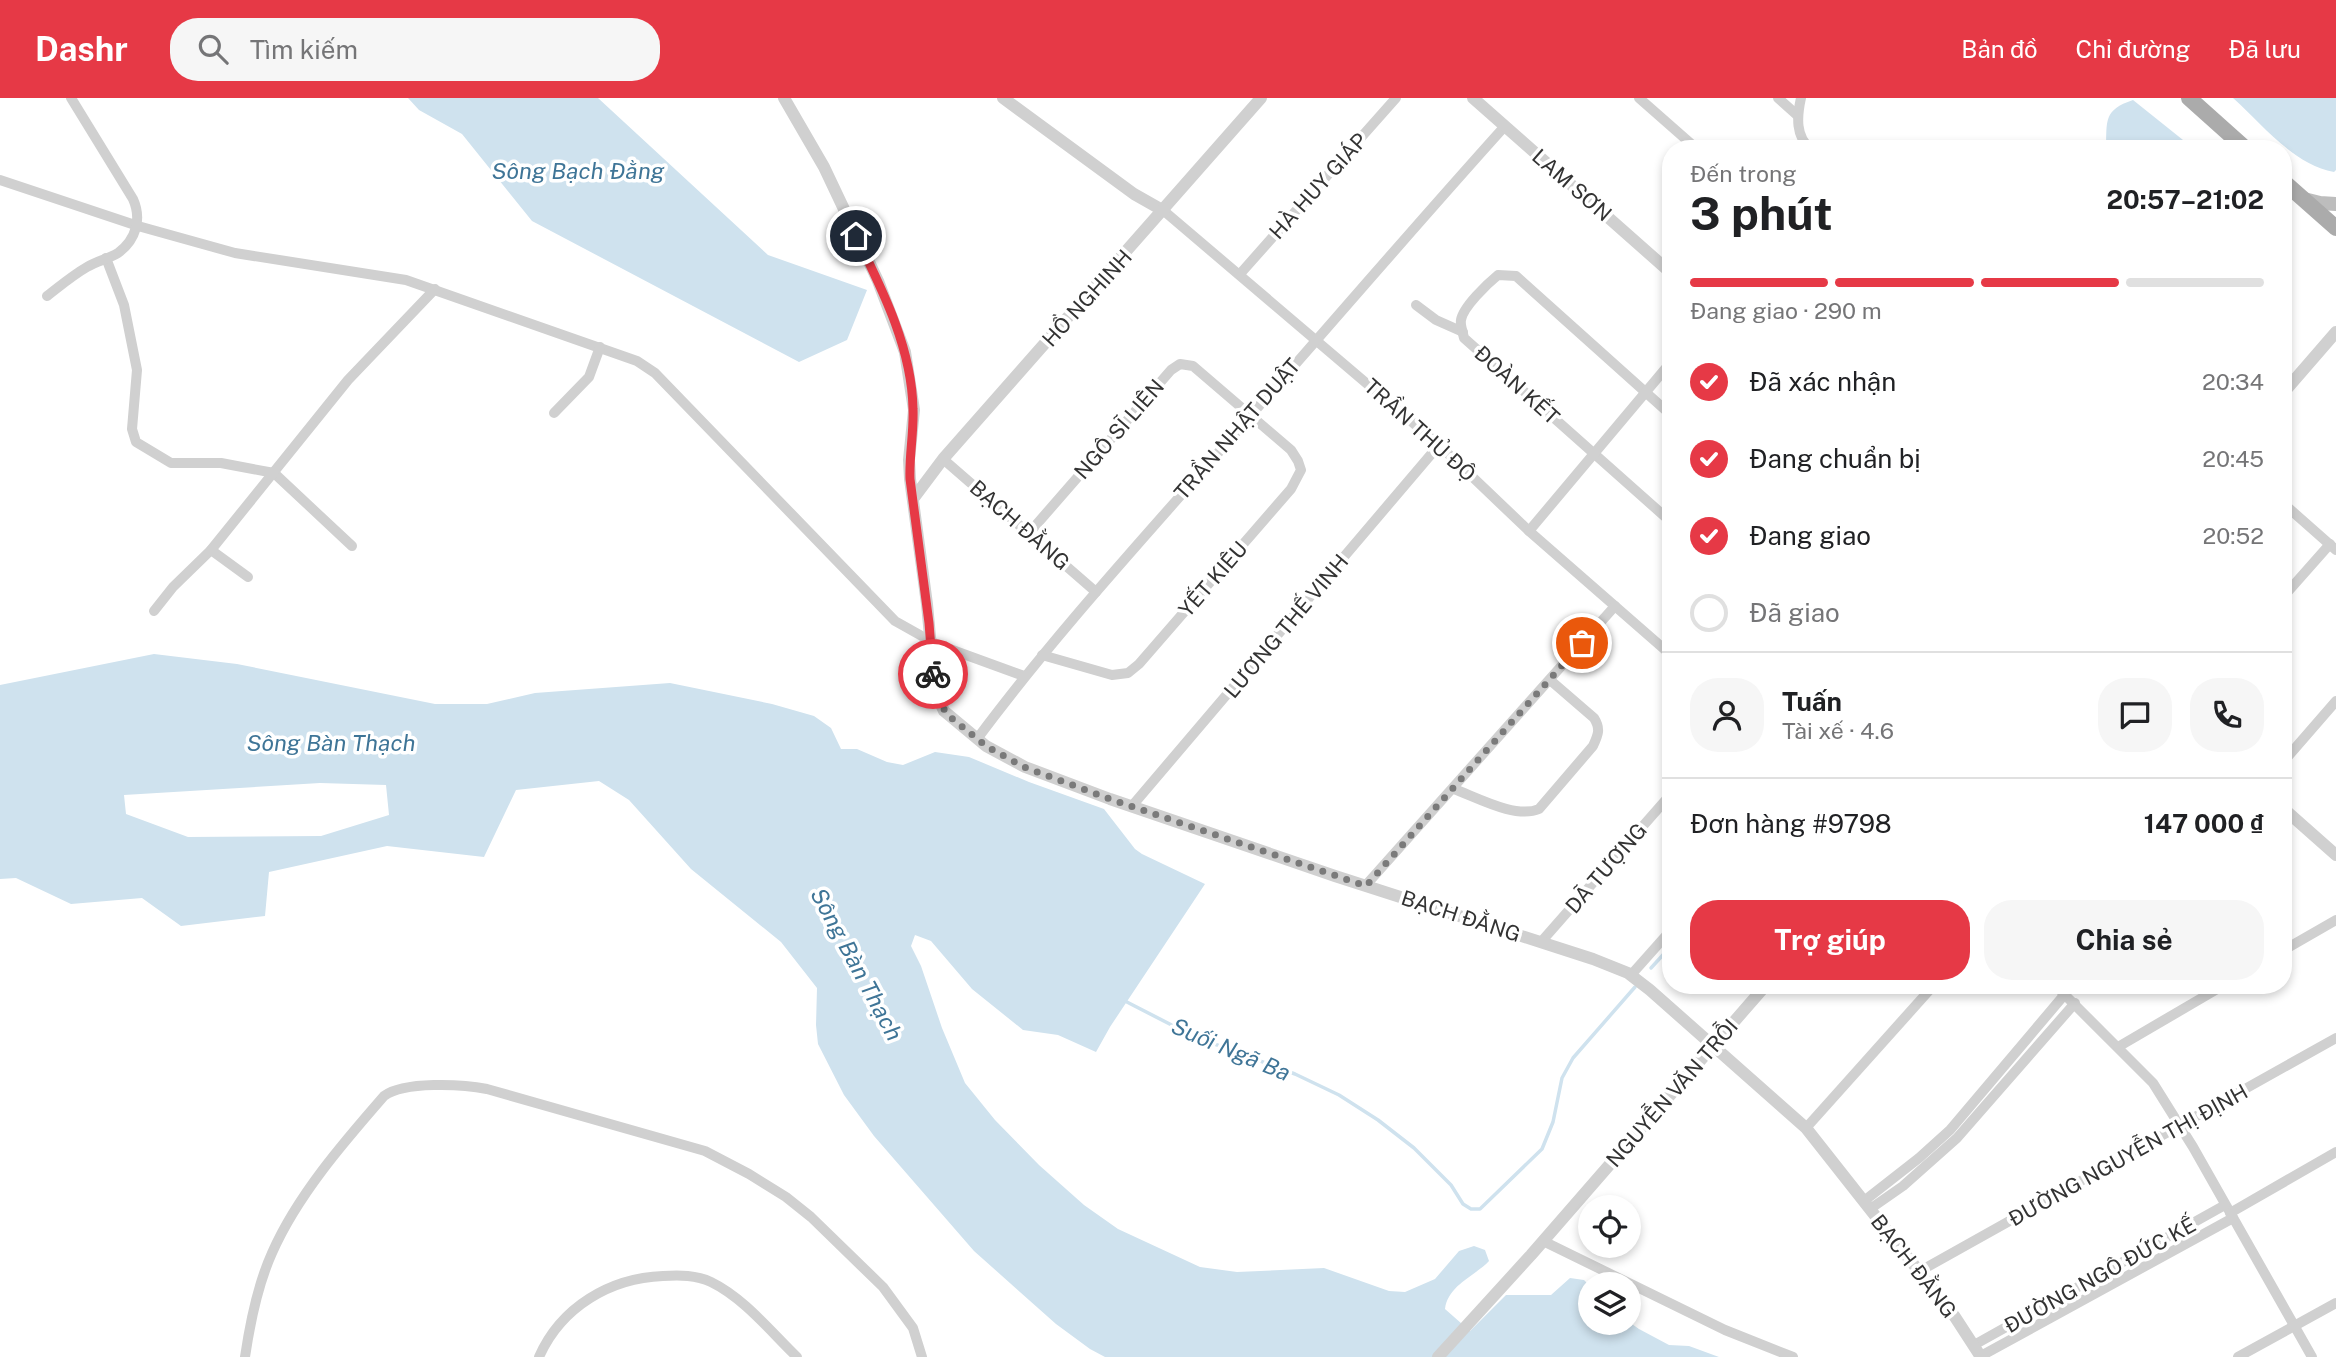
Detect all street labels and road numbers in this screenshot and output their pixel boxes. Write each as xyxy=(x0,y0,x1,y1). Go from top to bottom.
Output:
street label: HÀ HUY GIÁP xyxy=(1264,128,1372,244)
street label: LAM SƠN xyxy=(1527,144,1617,226)
street label: HỒ NGHINH xyxy=(1036,244,1137,352)
street label: ĐOÀN KẾT xyxy=(1469,340,1565,430)
street label: TRẦN NHẬT DUẬT xyxy=(1168,353,1305,505)
street label: TRẦN THỦ ĐỘ xyxy=(1359,373,1481,486)
street label: NGÔ SĨ LIÊN xyxy=(1069,374,1169,484)
street label: BẠCH ĐẰNG xyxy=(965,473,1076,575)
street label: YẾT KIÊU xyxy=(1173,536,1253,622)
street label: LƯƠNG THẾ VINH xyxy=(1218,549,1353,703)
street label: DÃ TƯỢNG xyxy=(1560,818,1652,918)
street label: BẠCH ĐẰNG xyxy=(1398,883,1525,947)
street label: NGUYỄN VĂN TRỖI xyxy=(1599,1012,1743,1172)
street label: ĐƯỜNG NGUYỄN THỊ ĐỊNH xyxy=(2003,1076,2252,1231)
street label: BẠCH ĐẰNG xyxy=(1866,1208,1964,1323)
street label: ĐƯỜNG NGÔ ĐỨC KẾ xyxy=(1999,1211,2200,1338)

